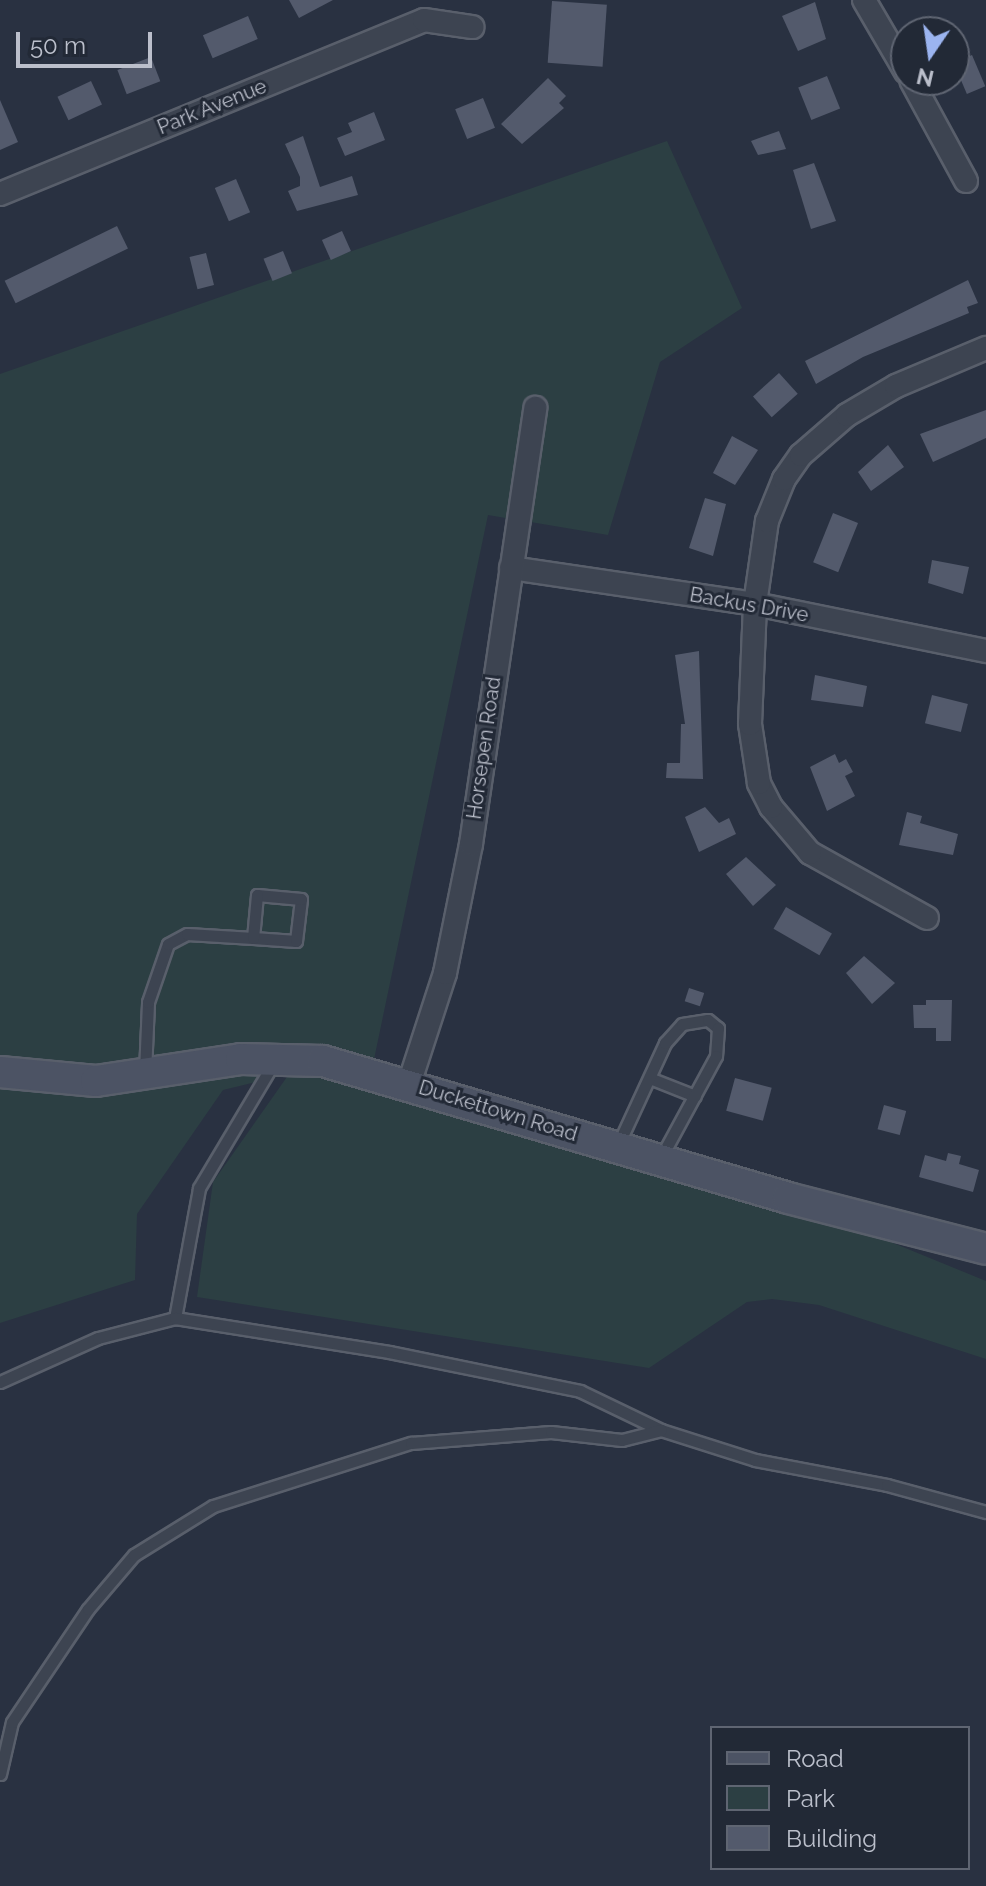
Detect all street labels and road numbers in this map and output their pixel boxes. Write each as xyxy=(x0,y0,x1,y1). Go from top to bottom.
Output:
street label: Park Avenue xyxy=(154,74,270,140)
street label: Backus Drive xyxy=(688,583,810,627)
street label: Horsepen Road xyxy=(462,675,506,821)
street label: Duckettown Road xyxy=(416,1075,580,1147)

